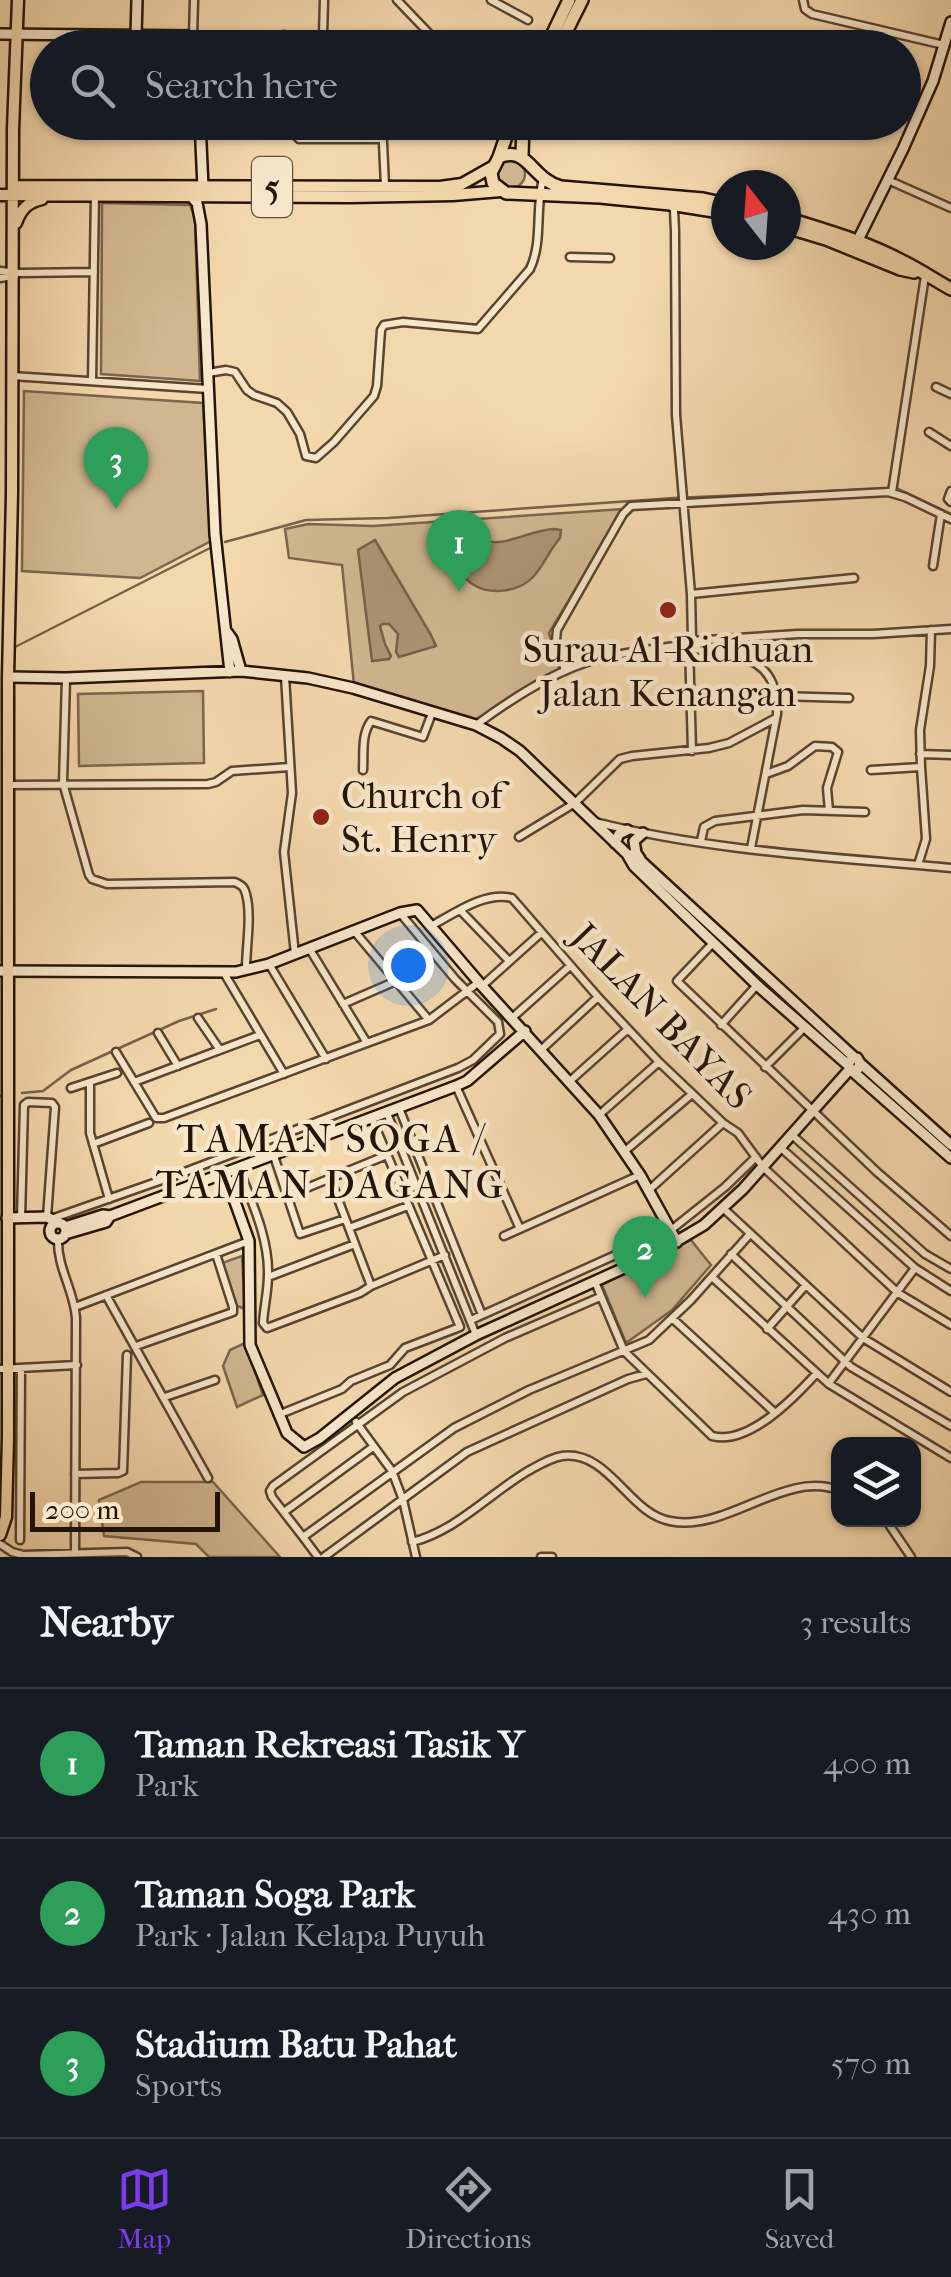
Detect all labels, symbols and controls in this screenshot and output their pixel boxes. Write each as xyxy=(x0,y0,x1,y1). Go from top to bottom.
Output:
search box xyxy=(30,30,921,140)
icon: search xyxy=(65,58,120,113)
text: Search here xyxy=(145,63,338,108)
road number: 5 xyxy=(252,157,292,217)
north arrow xyxy=(711,170,801,260)
pin: 3 xyxy=(84,426,148,509)
pin: 1 xyxy=(426,510,492,592)
marker: Surau Al-Ridhuan Jalan Kenangan xyxy=(657,599,679,621)
place label: Surau Al-Ridhuan Jalan Kenangan xyxy=(523,627,813,716)
place label: Church of St. Henry xyxy=(341,773,510,862)
marker: Church of St. Henry xyxy=(310,806,332,828)
street label: JALAN BAYAS xyxy=(560,912,762,1119)
your location xyxy=(383,940,434,991)
district label: TAMAN SOGA / TAMAN DAGANG xyxy=(156,1116,506,1208)
pin: 2 xyxy=(612,1216,678,1298)
map controls xyxy=(831,1437,921,1527)
button: layers xyxy=(831,1437,921,1527)
scale bar xyxy=(30,1487,220,1532)
text: 200 m xyxy=(45,1493,120,1526)
text: Nearby xyxy=(40,1598,172,1647)
text: 3 results xyxy=(800,1604,911,1641)
text: Taman Rekreasi Tasik Y xyxy=(135,1722,524,1767)
text: 1 xyxy=(67,1745,78,1782)
text: 400 m xyxy=(823,1745,911,1782)
text: Park xyxy=(135,1767,199,1804)
text: Taman Soga Park xyxy=(135,1872,415,1917)
text: 2 xyxy=(64,1895,81,1932)
text: 430 m xyxy=(828,1895,911,1932)
text: Park · Jalan Kelapa Puyuh xyxy=(135,1917,485,1954)
text: Stadium Batu Pahat xyxy=(135,2022,457,2067)
text: 3 xyxy=(66,2045,79,2082)
text: 570 m xyxy=(831,2045,911,2082)
text: Sports xyxy=(135,2067,222,2104)
tab: Map xyxy=(117,2162,172,2255)
tab: Directions xyxy=(405,2162,531,2255)
tab: Saved xyxy=(765,2162,834,2255)

